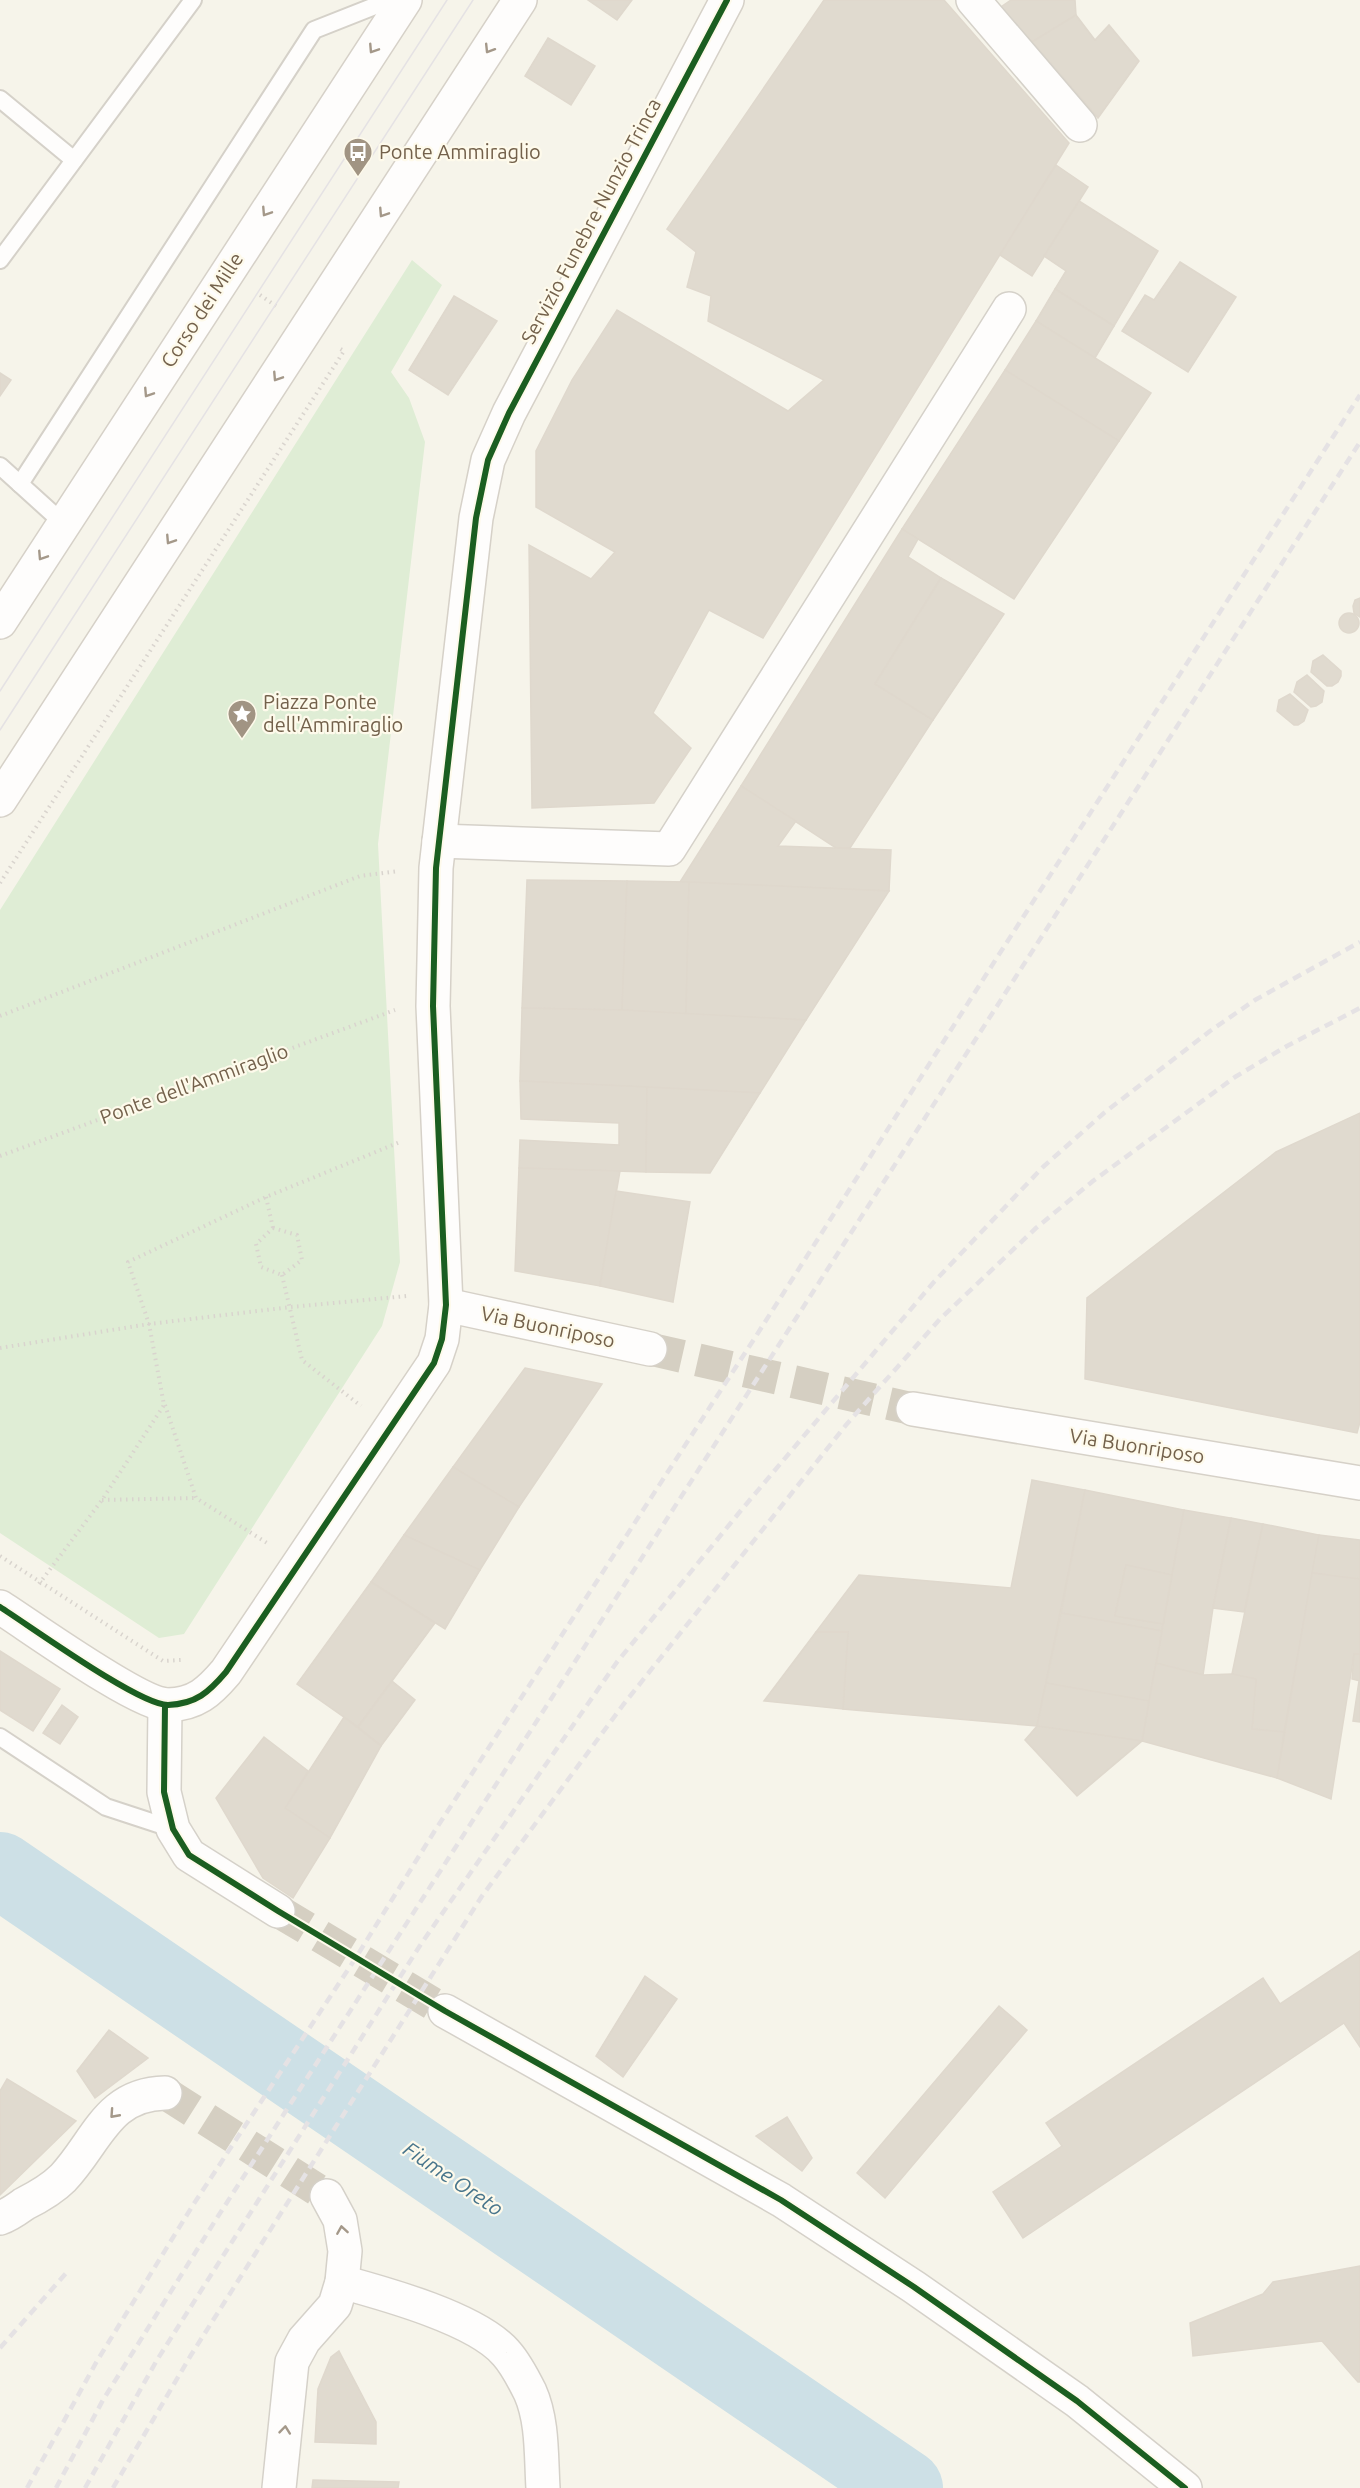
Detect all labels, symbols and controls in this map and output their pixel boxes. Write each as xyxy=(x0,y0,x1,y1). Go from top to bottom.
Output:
one-way arrow xyxy=(369,43,381,53)
one-way arrow xyxy=(484,43,496,53)
street label: Servizio Funebre Nunzio Trinca xyxy=(516,94,665,347)
bus stop icon: Ponte Ammiraglio xyxy=(342,136,374,178)
place label: Ponte Ammiraglio xyxy=(379,140,541,163)
one-way arrow xyxy=(262,206,274,216)
one-way arrow xyxy=(379,206,390,217)
street label: Corso dei Mille xyxy=(156,248,247,372)
one-way arrow xyxy=(273,370,284,381)
one-way arrow xyxy=(144,387,156,397)
one-way arrow xyxy=(166,533,177,544)
one-way arrow xyxy=(38,549,49,560)
place label: Piazza Ponte dell'Ammiraglio xyxy=(263,690,403,736)
place icon: Piazza Ponte dell'Ammiraglio xyxy=(226,698,258,740)
street label: Ponte dell'Ammiraglio xyxy=(97,1039,291,1128)
street label: Via Buonriposo xyxy=(479,1301,617,1352)
street label: Via Buonriposo xyxy=(1068,1423,1206,1468)
one-way arrow xyxy=(110,2107,121,2118)
water label: Fiume Oreto xyxy=(399,2136,508,2220)
one-way arrow xyxy=(336,2226,349,2236)
one-way arrow xyxy=(278,2425,291,2434)

